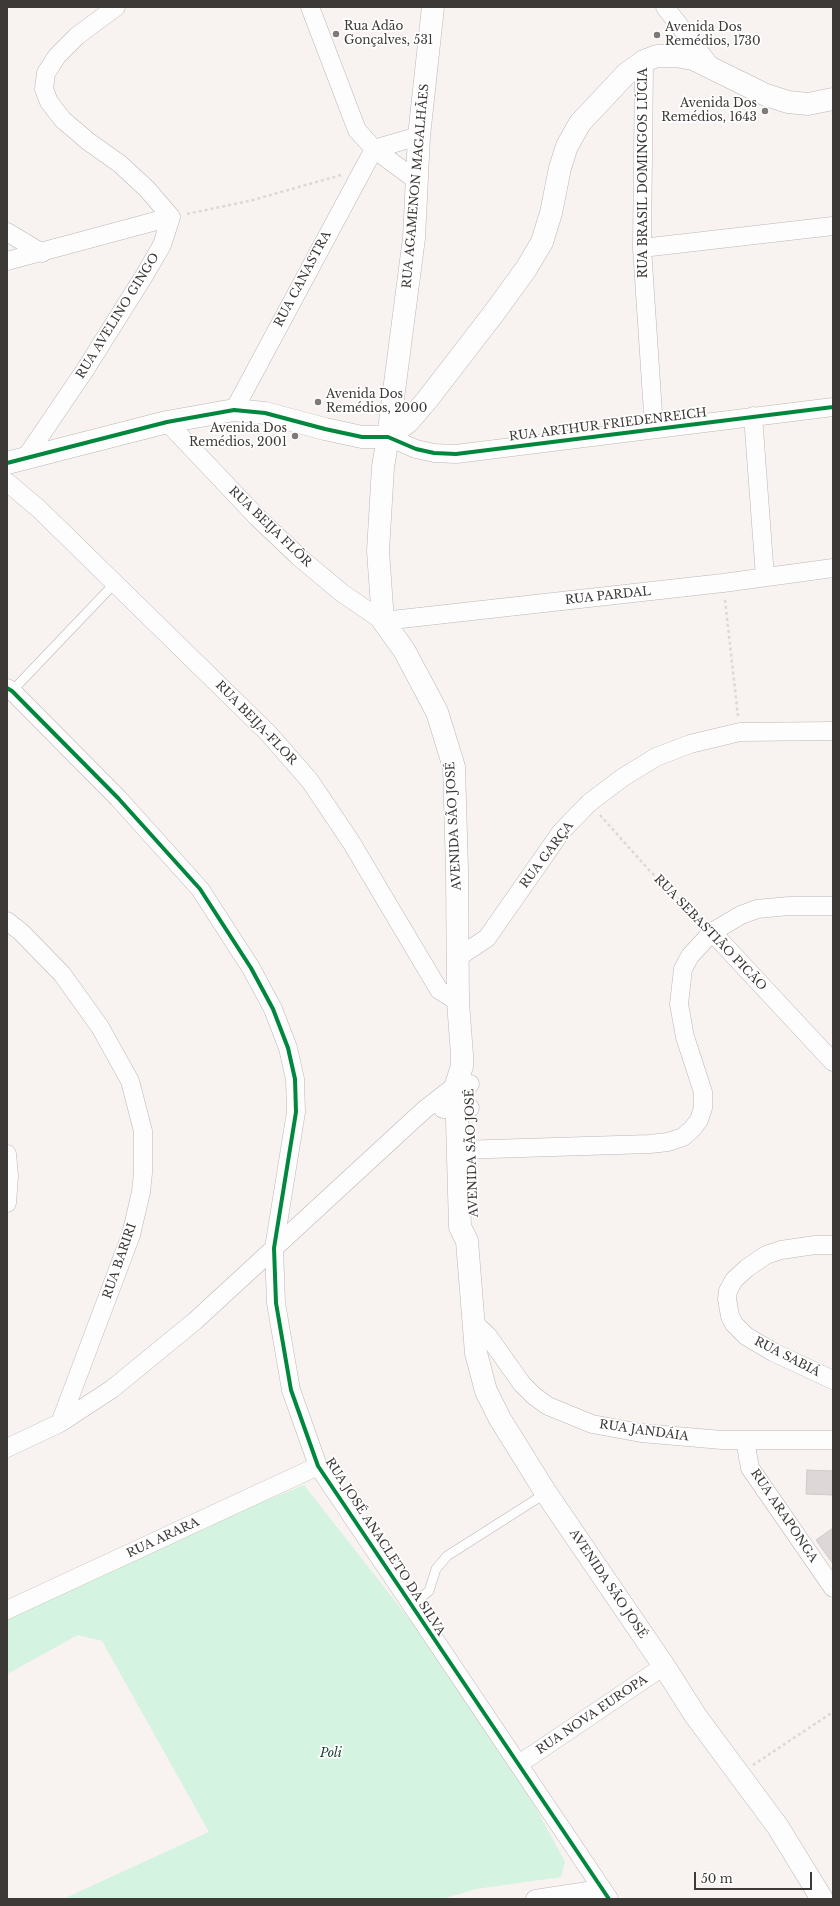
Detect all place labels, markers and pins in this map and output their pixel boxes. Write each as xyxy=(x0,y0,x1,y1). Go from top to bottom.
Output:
place label: Rua Adão Gonçalves, 531 xyxy=(344,20,433,48)
place label: Avenida Dos Remédios, 1730 xyxy=(665,21,761,49)
marker: Rua Adão Gonçalves, 531 xyxy=(331,29,341,39)
marker: Avenida Dos Remédios, 1730 xyxy=(652,30,662,40)
place label: Avenida Dos Remédios, 1643 xyxy=(661,97,757,125)
marker: Avenida Dos Remédios, 1643 xyxy=(760,106,770,116)
place label: Avenida Dos Remédios, 2000 xyxy=(326,388,427,416)
marker: Avenida Dos Remédios, 2000 xyxy=(313,397,323,407)
place label: Avenida Dos Remédios, 2001 xyxy=(189,422,287,450)
marker: Avenida Dos Remédios, 2001 xyxy=(290,431,300,441)

